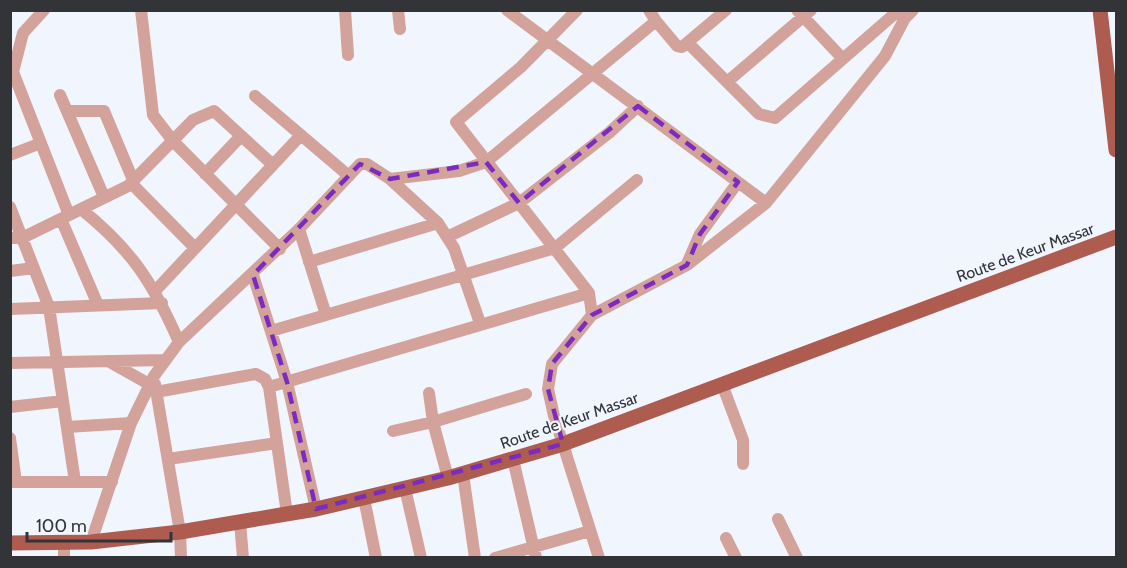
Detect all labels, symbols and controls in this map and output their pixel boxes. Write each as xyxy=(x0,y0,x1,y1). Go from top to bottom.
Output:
street label: Route de Keur Massar xyxy=(954,218,1097,286)
street label: Route de Keur Massar xyxy=(498,388,642,453)
scale bar xyxy=(27,505,171,543)
text: 100 m xyxy=(36,515,87,537)

